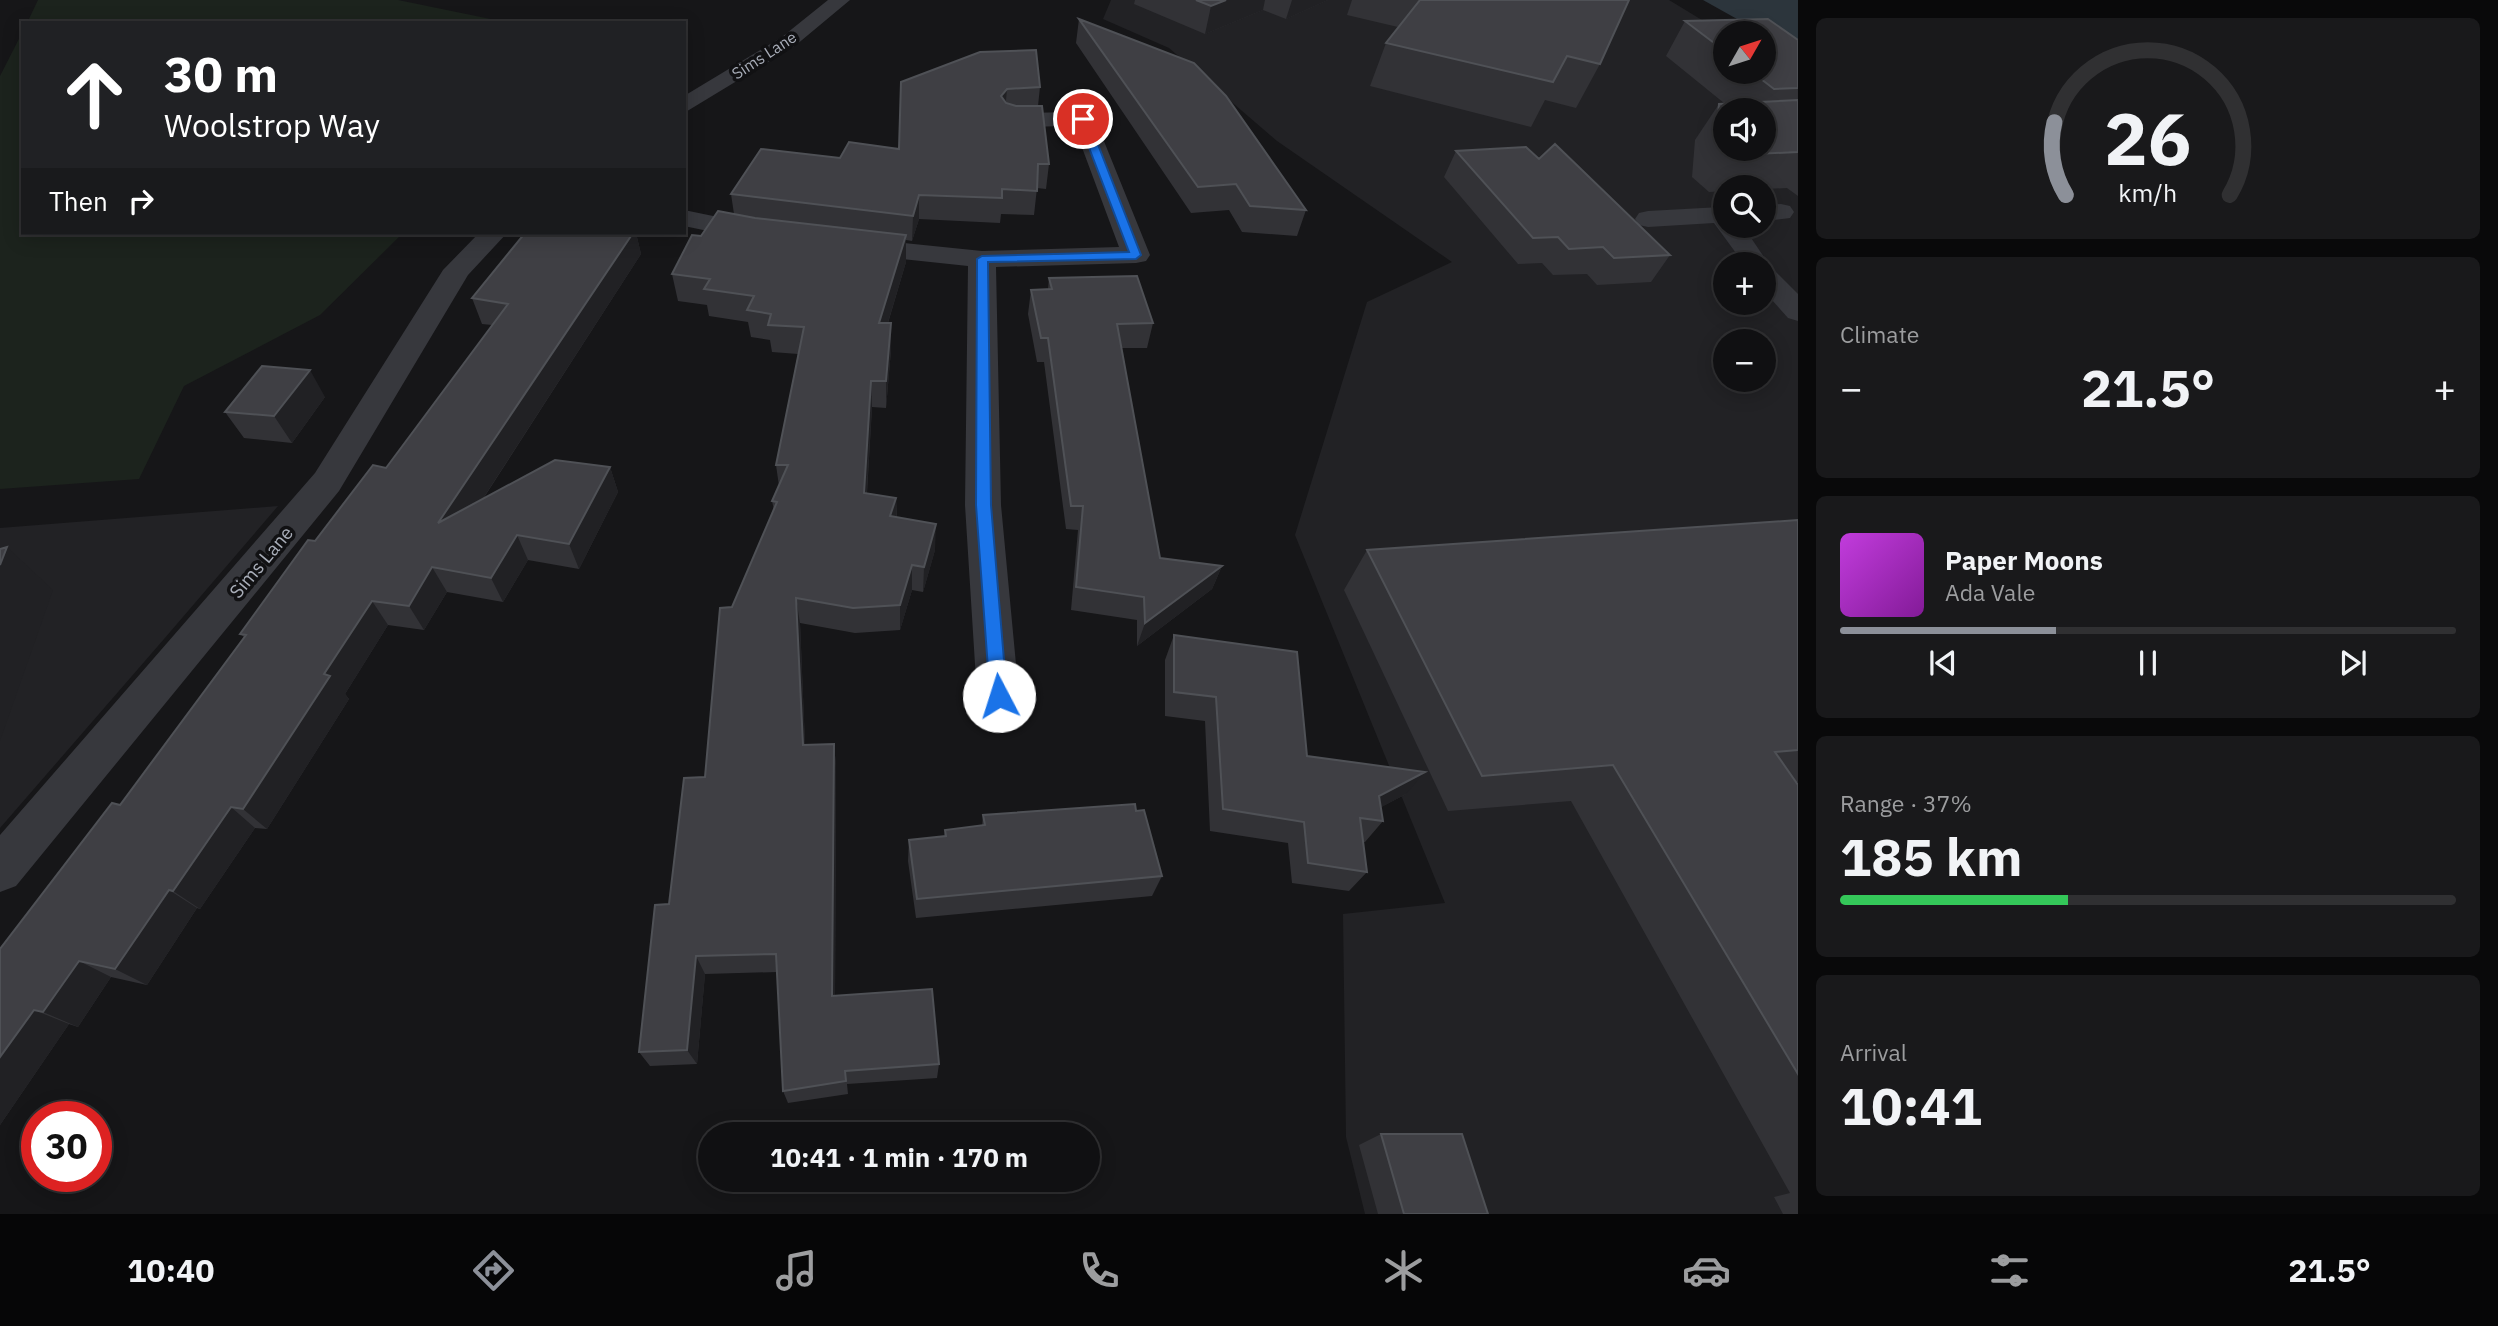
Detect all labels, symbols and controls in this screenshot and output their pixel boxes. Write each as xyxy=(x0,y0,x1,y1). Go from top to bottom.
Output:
north arrow xyxy=(1713,21,1776,84)
map controls xyxy=(1713,21,1776,392)
street label: Sims Lane xyxy=(728,27,800,83)
text: 30 m xyxy=(164,42,278,105)
icon: ahead xyxy=(49,49,140,140)
pin xyxy=(1053,89,1113,149)
text: 26 xyxy=(2104,90,2192,185)
button: sound xyxy=(1713,98,1776,161)
icon: arrive xyxy=(1064,100,1102,138)
text: Woolstrop Way xyxy=(164,104,380,146)
button: search xyxy=(1713,175,1776,238)
text: km/h xyxy=(2119,175,2177,208)
icon: right xyxy=(122,182,160,220)
text: Then xyxy=(49,184,108,218)
button: + xyxy=(1713,252,1776,315)
text: Climate xyxy=(1840,319,1919,349)
button: − xyxy=(1713,329,1776,392)
text: 21.5° xyxy=(2081,354,2215,421)
text: − xyxy=(1840,363,1863,412)
text: + xyxy=(2433,363,2456,412)
street label: Sims Lane xyxy=(224,521,298,603)
text: Paper Moons xyxy=(1945,543,2103,577)
text: Ada Vale xyxy=(1945,577,2035,607)
icon: previous xyxy=(1924,644,1962,682)
icon: pause xyxy=(2129,644,2167,682)
icon: next xyxy=(2334,644,2372,682)
position arrow xyxy=(962,659,1036,733)
text: Range · 37% xyxy=(1840,788,1972,818)
text: 185 km xyxy=(1840,823,2022,890)
text: Arrival xyxy=(1840,1037,1907,1067)
text: 10:41 xyxy=(1840,1072,1982,1139)
speed limit sign: 30 xyxy=(21,1101,112,1192)
text: 10:41 · 1 min · 170 m xyxy=(770,1140,1028,1174)
icon: directions xyxy=(469,1246,518,1295)
icon: music xyxy=(772,1246,821,1295)
icon: phone xyxy=(1075,1246,1124,1295)
icon: climate xyxy=(1379,1246,1428,1295)
icon: car xyxy=(1682,1246,1731,1295)
icon: filters xyxy=(1985,1246,2034,1295)
text: 10:40 xyxy=(127,1249,215,1291)
text: 21.5° xyxy=(2288,1249,2371,1291)

